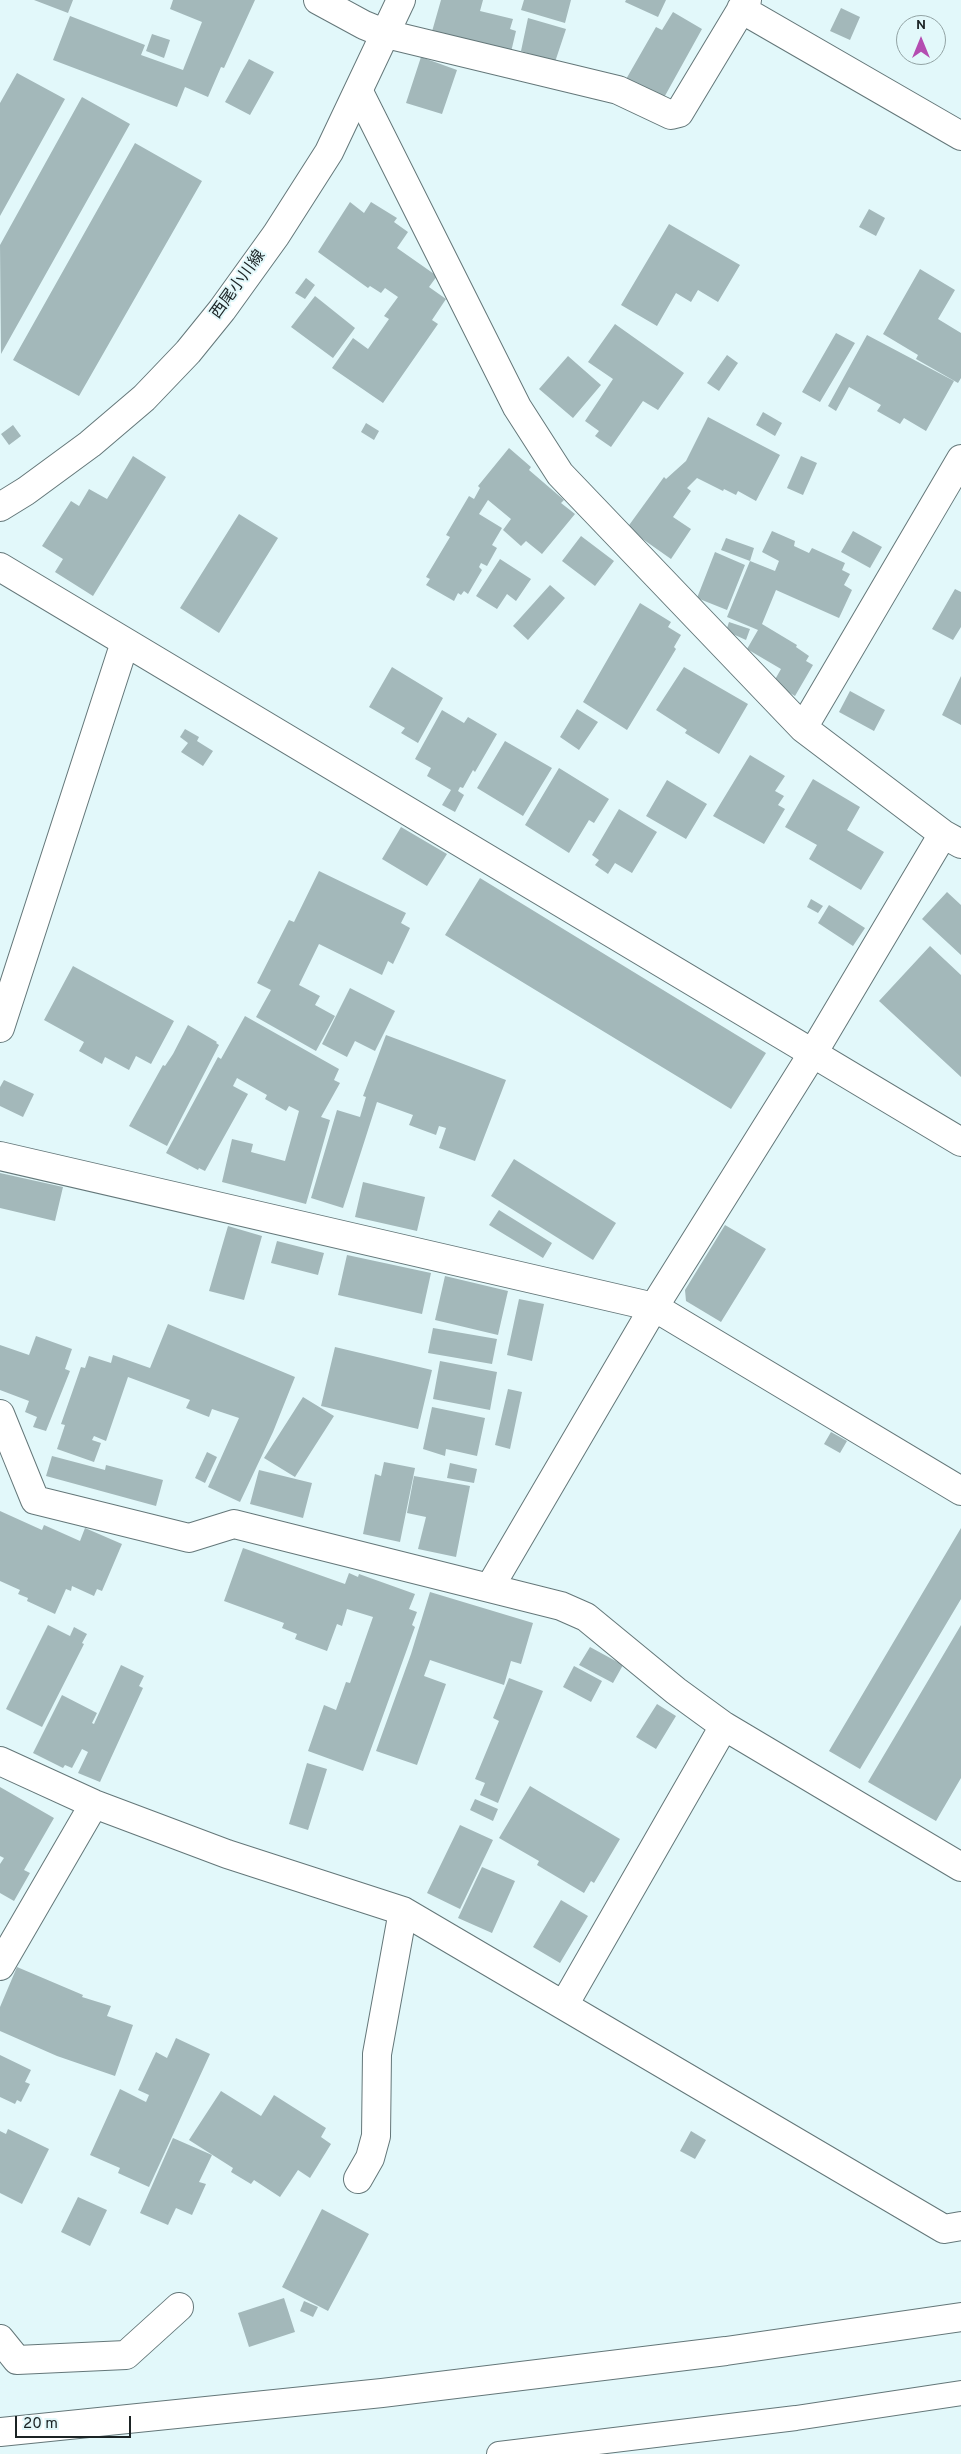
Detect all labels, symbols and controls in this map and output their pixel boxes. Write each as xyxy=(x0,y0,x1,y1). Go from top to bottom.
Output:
north arrow xyxy=(896,15,946,65)
text: N xyxy=(916,17,926,34)
street label: 西尾小川線 xyxy=(208,247,270,323)
scale bar xyxy=(18,2406,134,2438)
text: 20 m xyxy=(23,2415,58,2434)

